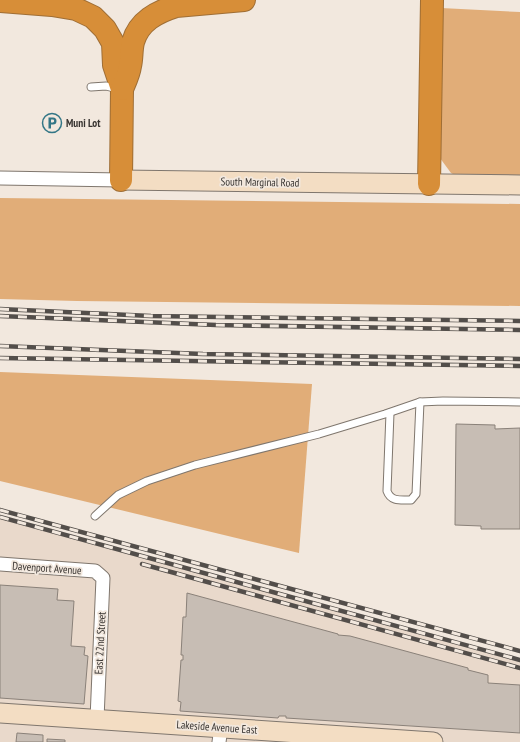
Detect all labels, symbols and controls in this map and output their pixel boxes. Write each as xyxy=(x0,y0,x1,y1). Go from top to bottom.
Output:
parking icon: Muni Lot xyxy=(41,112,63,134)
place label: Muni Lot xyxy=(66,116,101,130)
street label: South Marginal Road xyxy=(220,174,300,190)
street label: Davenport Avenue xyxy=(12,559,83,577)
street label: East 22nd Street xyxy=(91,611,109,675)
street label: Lakeside Avenue East xyxy=(176,717,258,737)

